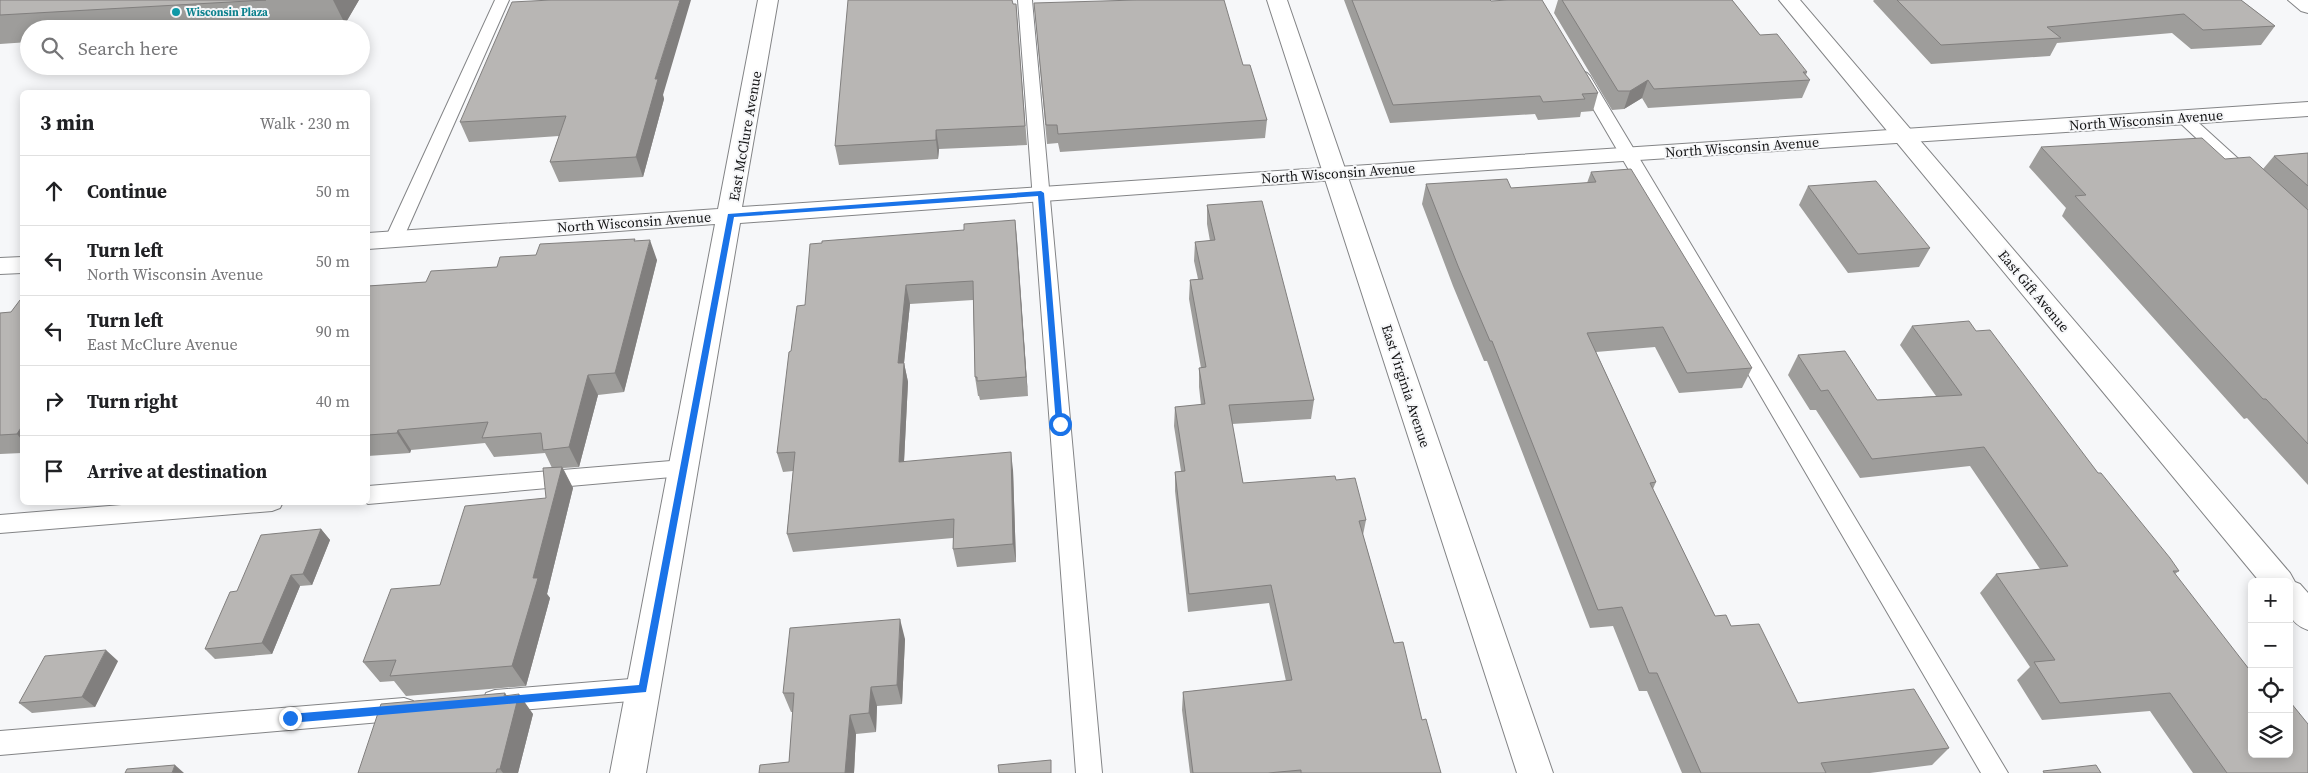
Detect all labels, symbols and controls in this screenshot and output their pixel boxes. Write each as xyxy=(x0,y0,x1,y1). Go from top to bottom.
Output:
place label: Wisconsin Plaza xyxy=(186,5,268,20)
marker: Wisconsin Plaza xyxy=(170,6,182,18)
search box xyxy=(20,20,370,75)
icon: search xyxy=(38,34,66,62)
text: Search here xyxy=(78,35,178,61)
street label: East McClure Avenue xyxy=(724,69,766,203)
street label: North Wisconsin Avenue xyxy=(2068,105,2224,135)
text: 3 min xyxy=(40,108,95,137)
text: Walk · 230 m xyxy=(260,112,350,134)
street label: North Wisconsin Avenue xyxy=(1664,132,1820,162)
street label: North Wisconsin Avenue xyxy=(1260,158,1416,188)
icon: ahead xyxy=(40,177,68,205)
text: Continue xyxy=(87,178,167,204)
text: 50 m xyxy=(316,180,350,202)
street label: North Wisconsin Avenue xyxy=(556,207,712,237)
text: Turn left xyxy=(87,237,163,263)
street label: East Gift Avenue xyxy=(1994,246,2074,336)
icon: left xyxy=(40,247,68,275)
text: 50 m xyxy=(316,250,350,272)
text: North Wisconsin Avenue xyxy=(87,263,263,285)
text: Turn left xyxy=(87,307,163,333)
icon: left xyxy=(40,317,68,345)
text: 90 m xyxy=(316,320,350,342)
street label: East Virginia Avenue xyxy=(1377,322,1435,450)
text: East McClure Avenue xyxy=(87,333,238,355)
icon: right xyxy=(40,387,68,415)
text: Turn right xyxy=(87,388,178,414)
text: 40 m xyxy=(316,390,350,412)
route start xyxy=(1049,413,1072,436)
icon: arrive xyxy=(40,457,68,485)
text: Arrive at destination xyxy=(87,458,267,484)
map controls xyxy=(2248,578,2293,758)
button: + xyxy=(2248,578,2293,623)
button: − xyxy=(2248,623,2293,668)
button: locate xyxy=(2248,668,2293,713)
route end xyxy=(279,707,302,730)
button: layers xyxy=(2248,713,2293,758)

